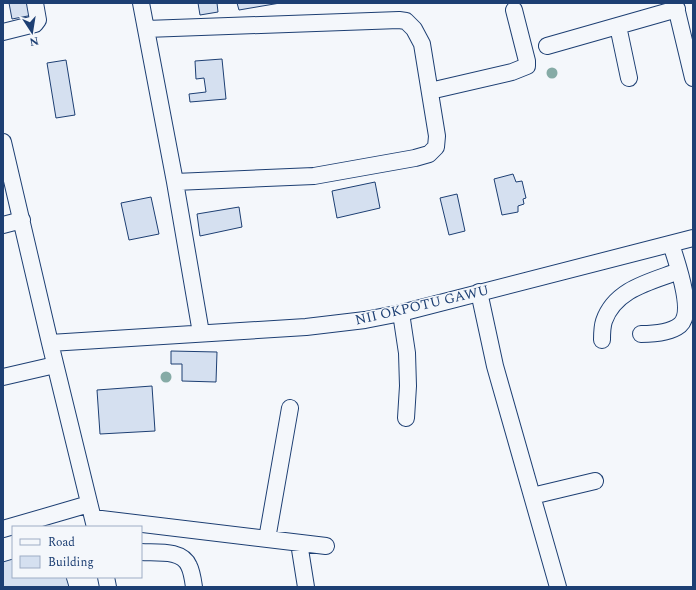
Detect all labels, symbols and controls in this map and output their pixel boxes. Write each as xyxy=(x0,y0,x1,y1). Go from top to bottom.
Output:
north arrow xyxy=(12,12,52,52)
text: N xyxy=(28,32,40,51)
street label: NII OKPOTU GAWU xyxy=(353,279,491,331)
legend xyxy=(12,526,142,578)
text: Road xyxy=(48,533,75,552)
text: Building xyxy=(48,553,94,572)

